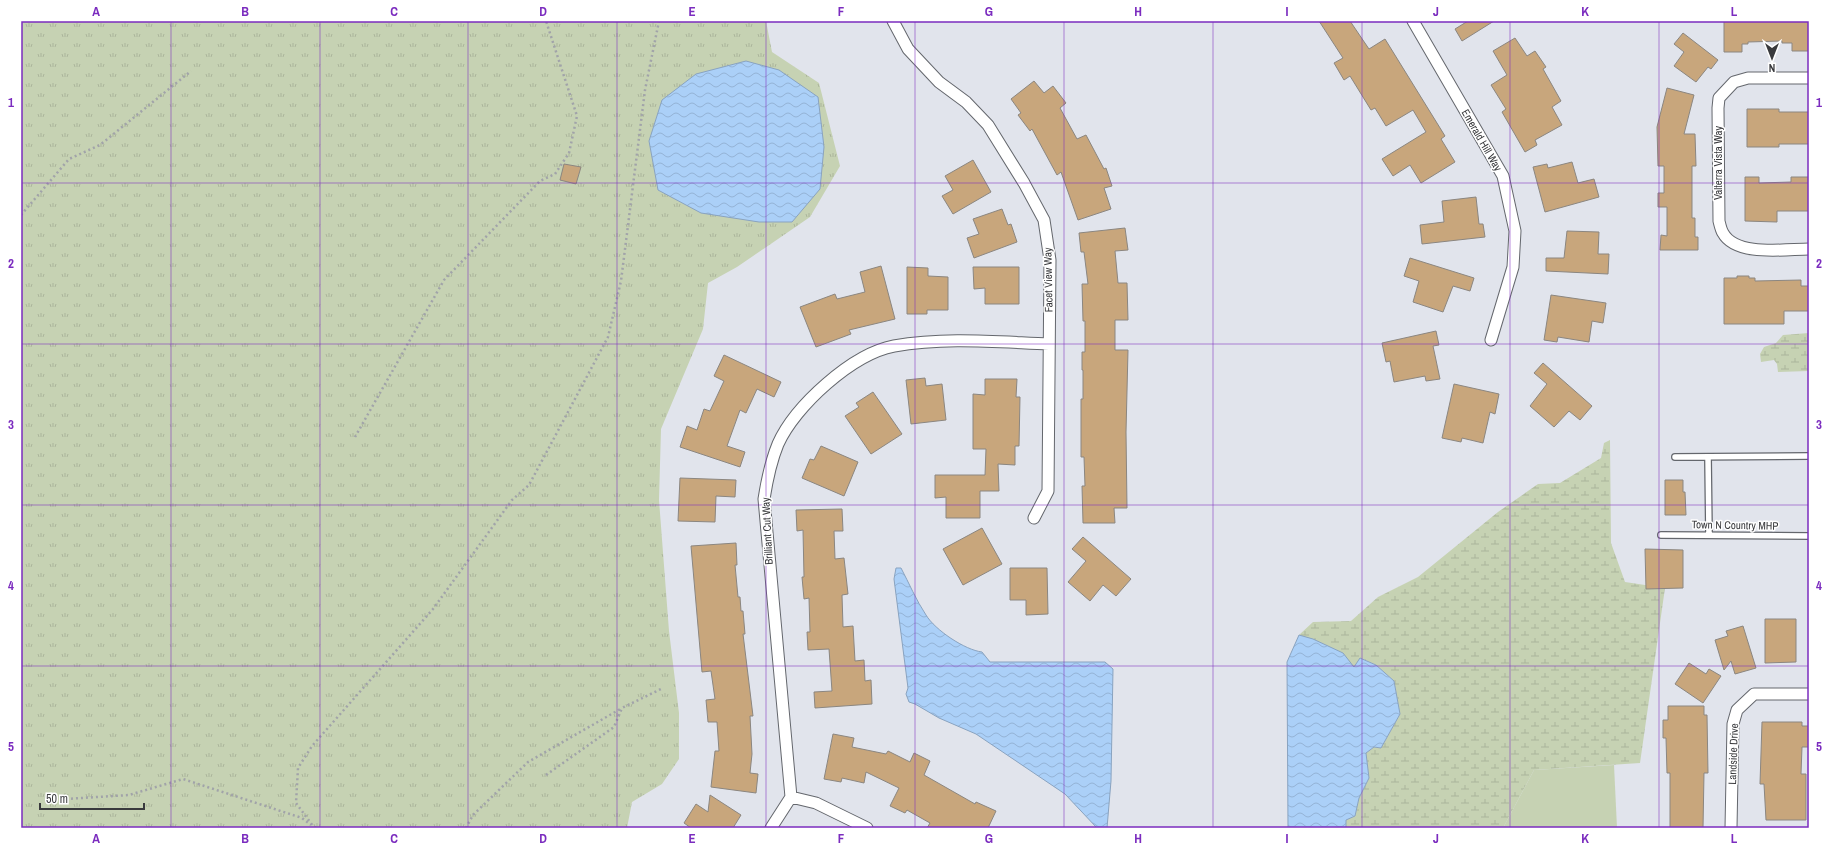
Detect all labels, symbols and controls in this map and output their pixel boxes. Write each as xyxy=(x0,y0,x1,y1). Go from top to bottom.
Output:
text: A xyxy=(92,3,100,20)
text: B xyxy=(241,3,249,20)
text: C xyxy=(390,3,398,20)
text: D xyxy=(539,3,547,20)
text: E xyxy=(688,3,696,20)
text: F xyxy=(838,3,845,20)
text: G xyxy=(985,3,993,20)
text: H xyxy=(1134,3,1142,20)
text: I xyxy=(1286,3,1289,20)
text: J xyxy=(1433,3,1439,20)
text: K xyxy=(1581,3,1589,20)
text: L xyxy=(1731,3,1738,20)
north arrow xyxy=(1752,38,1792,78)
text: N xyxy=(1769,61,1775,75)
text: 1 xyxy=(8,94,14,111)
text: 1 xyxy=(1816,94,1822,111)
street label: Emerald Hill Way xyxy=(1459,106,1506,174)
street label: Valterra Vista Way xyxy=(1711,125,1725,200)
street label: Facet View Way xyxy=(1040,247,1056,312)
text: 2 xyxy=(8,255,14,272)
text: 2 xyxy=(1816,255,1822,272)
text: 3 xyxy=(8,416,14,433)
text: 3 xyxy=(1816,416,1822,433)
street label: Brilliant Cut Way xyxy=(758,497,776,565)
street label: Town N Country MHP xyxy=(1692,517,1778,533)
text: 4 xyxy=(8,577,14,594)
text: 4 xyxy=(1816,577,1822,594)
street label: Landside Drive xyxy=(1725,723,1741,785)
text: 5 xyxy=(8,738,14,755)
text: 5 xyxy=(1816,738,1822,755)
scale bar xyxy=(40,785,144,811)
text: 50 m xyxy=(46,791,68,807)
text: A xyxy=(92,830,100,847)
text: B xyxy=(241,830,249,847)
text: C xyxy=(390,830,398,847)
text: D xyxy=(539,830,547,847)
text: E xyxy=(688,830,696,847)
text: F xyxy=(838,830,845,847)
text: G xyxy=(985,830,993,847)
text: H xyxy=(1134,830,1142,847)
text: I xyxy=(1286,830,1289,847)
text: J xyxy=(1433,830,1439,847)
text: K xyxy=(1581,830,1589,847)
text: L xyxy=(1731,830,1738,847)

